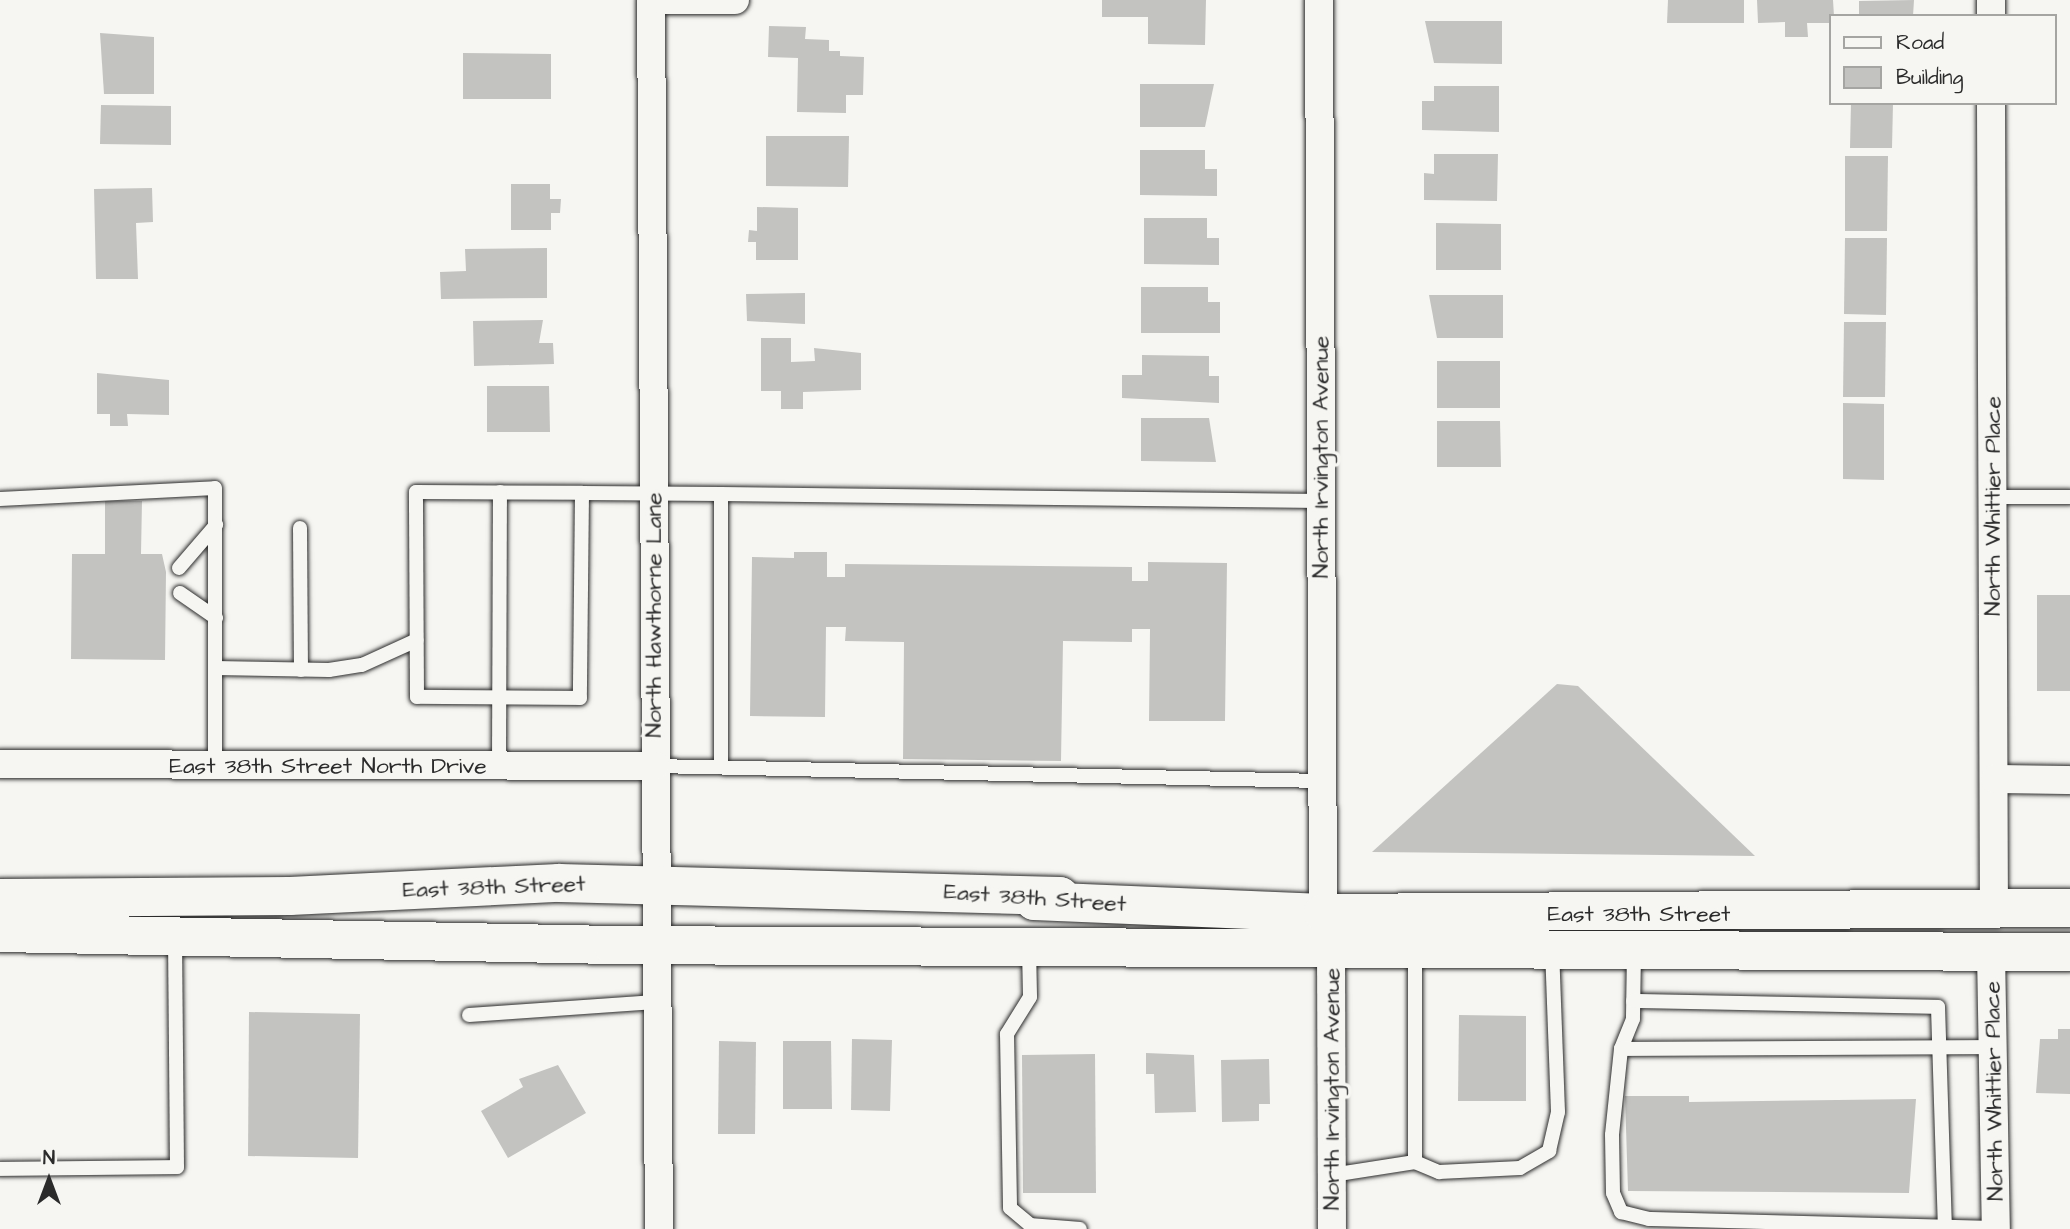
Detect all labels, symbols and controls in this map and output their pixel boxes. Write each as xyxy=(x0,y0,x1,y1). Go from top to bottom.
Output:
legend xyxy=(1828,14,2056,105)
text: Road xyxy=(1896,28,1944,57)
text: Building xyxy=(1896,63,1963,92)
street label: North Irvington Avenue xyxy=(1307,336,1335,578)
street label: North Whittier Place xyxy=(1979,396,2007,616)
street label: North Hawthorne Lane xyxy=(640,492,668,738)
street label: East 38th Street North Drive xyxy=(169,752,487,780)
street label: East 38th Street xyxy=(402,870,586,904)
street label: East 38th Street xyxy=(943,878,1127,918)
street label: East 38th Street xyxy=(1548,900,1730,928)
street label: North Irvington Avenue xyxy=(1318,968,1346,1210)
street label: North Whittier Place xyxy=(1978,981,2010,1201)
north arrow xyxy=(14,1145,84,1215)
text: N xyxy=(43,1145,55,1172)

